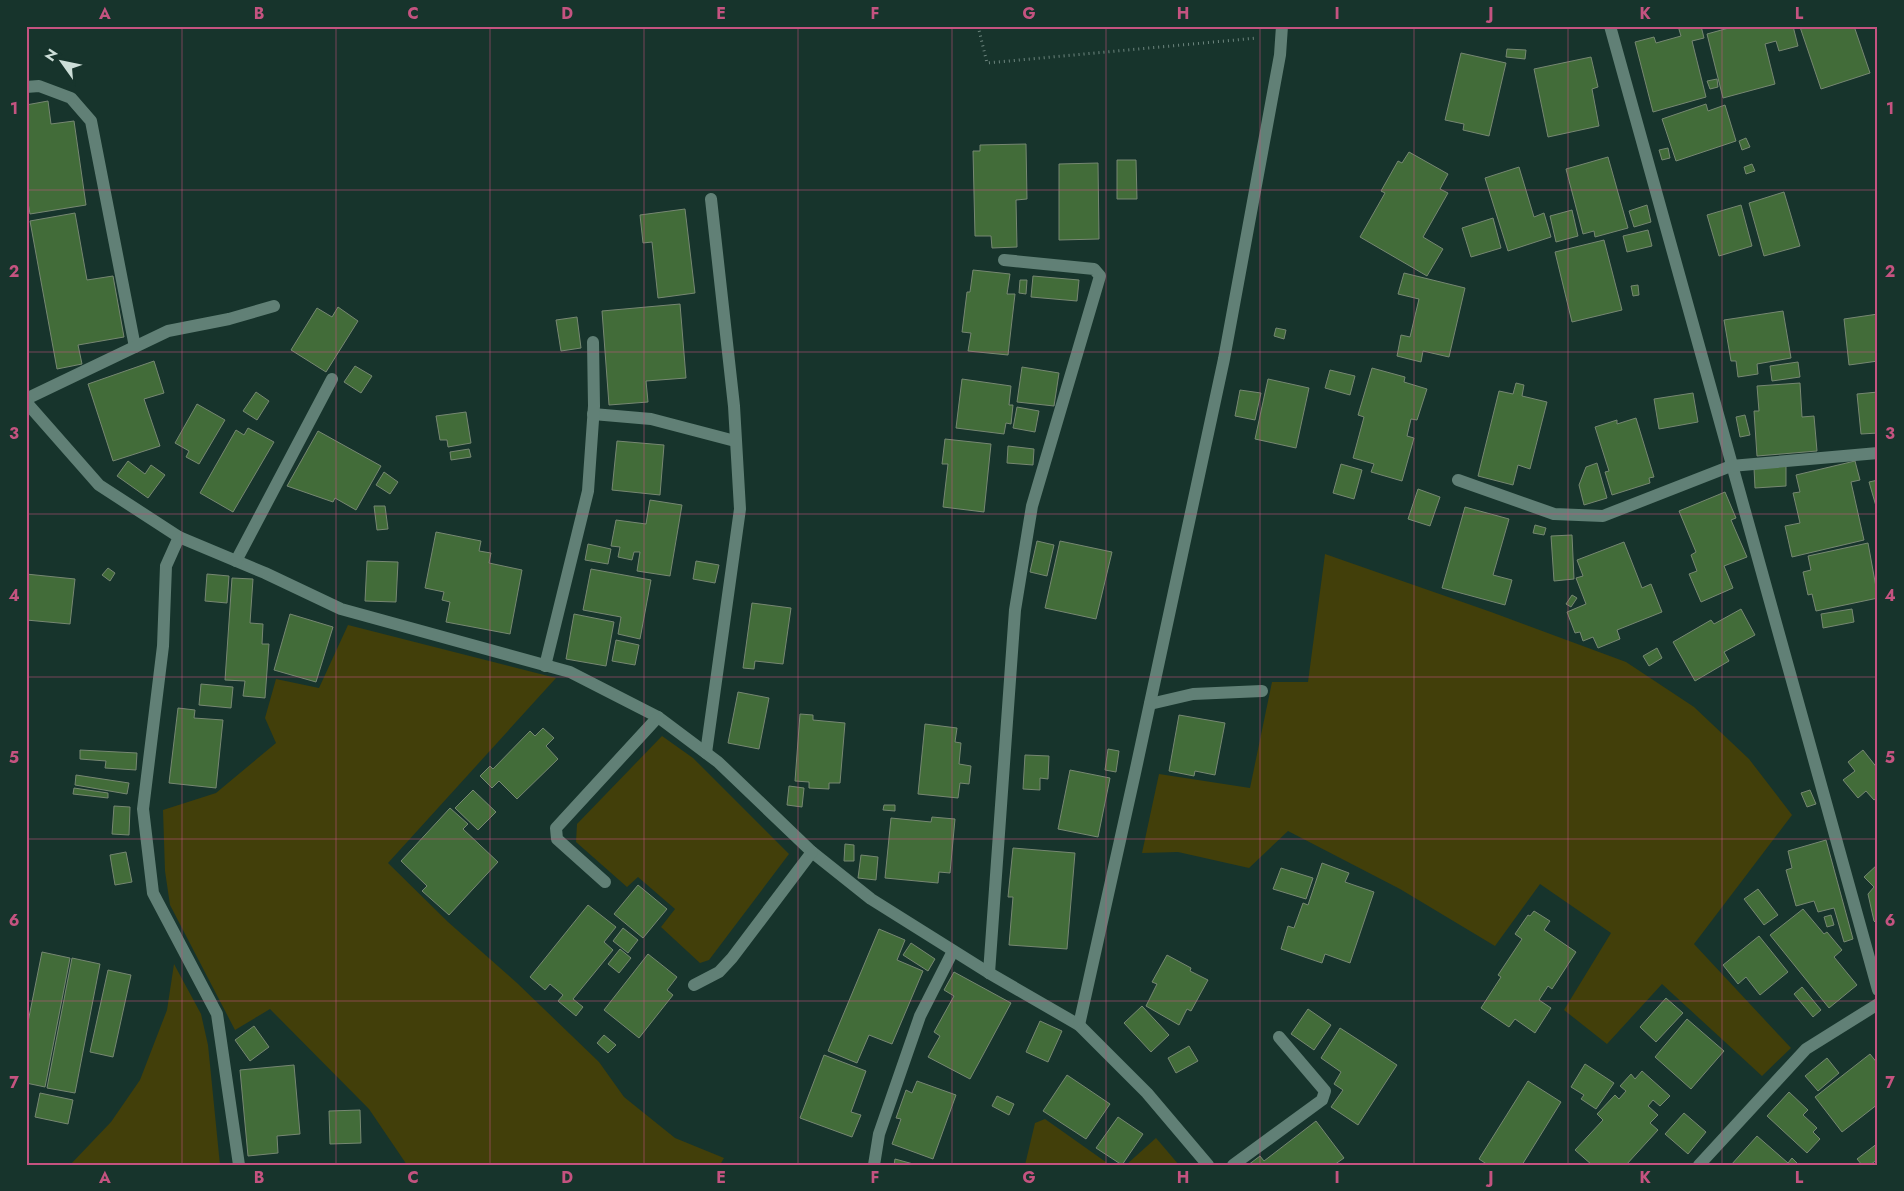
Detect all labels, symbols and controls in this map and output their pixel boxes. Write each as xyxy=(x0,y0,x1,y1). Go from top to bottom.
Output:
text: A xyxy=(98,2,111,25)
text: B xyxy=(254,2,264,25)
text: C xyxy=(407,2,419,25)
text: D xyxy=(561,2,573,25)
text: E xyxy=(716,2,726,25)
text: F xyxy=(871,2,879,25)
text: G xyxy=(1022,2,1036,25)
text: H xyxy=(1177,2,1189,25)
text: I xyxy=(1334,2,1340,25)
text: J xyxy=(1485,2,1494,25)
text: K xyxy=(1639,2,1651,25)
text: L xyxy=(1795,2,1804,25)
north arrow xyxy=(38,38,88,88)
text: N xyxy=(40,45,63,65)
text: 1 xyxy=(10,97,18,120)
text: 1 xyxy=(1886,97,1894,120)
text: 2 xyxy=(9,260,19,283)
text: 2 xyxy=(1885,260,1895,283)
text: 3 xyxy=(9,422,19,445)
text: 3 xyxy=(1885,422,1895,445)
text: 4 xyxy=(8,584,20,607)
text: 4 xyxy=(1884,584,1896,607)
text: 5 xyxy=(9,746,19,769)
text: 5 xyxy=(1885,746,1895,769)
text: 6 xyxy=(9,909,19,932)
text: 6 xyxy=(1885,909,1895,932)
text: 7 xyxy=(9,1071,19,1094)
text: 7 xyxy=(1885,1071,1895,1094)
text: A xyxy=(98,1166,111,1189)
text: B xyxy=(254,1166,264,1189)
text: C xyxy=(407,1166,419,1189)
text: D xyxy=(561,1166,573,1189)
text: E xyxy=(716,1166,726,1189)
text: F xyxy=(871,1166,879,1189)
text: G xyxy=(1022,1166,1036,1189)
text: H xyxy=(1177,1166,1189,1189)
text: I xyxy=(1334,1166,1340,1189)
text: J xyxy=(1485,1166,1494,1189)
text: K xyxy=(1639,1166,1651,1189)
text: L xyxy=(1795,1166,1804,1189)

